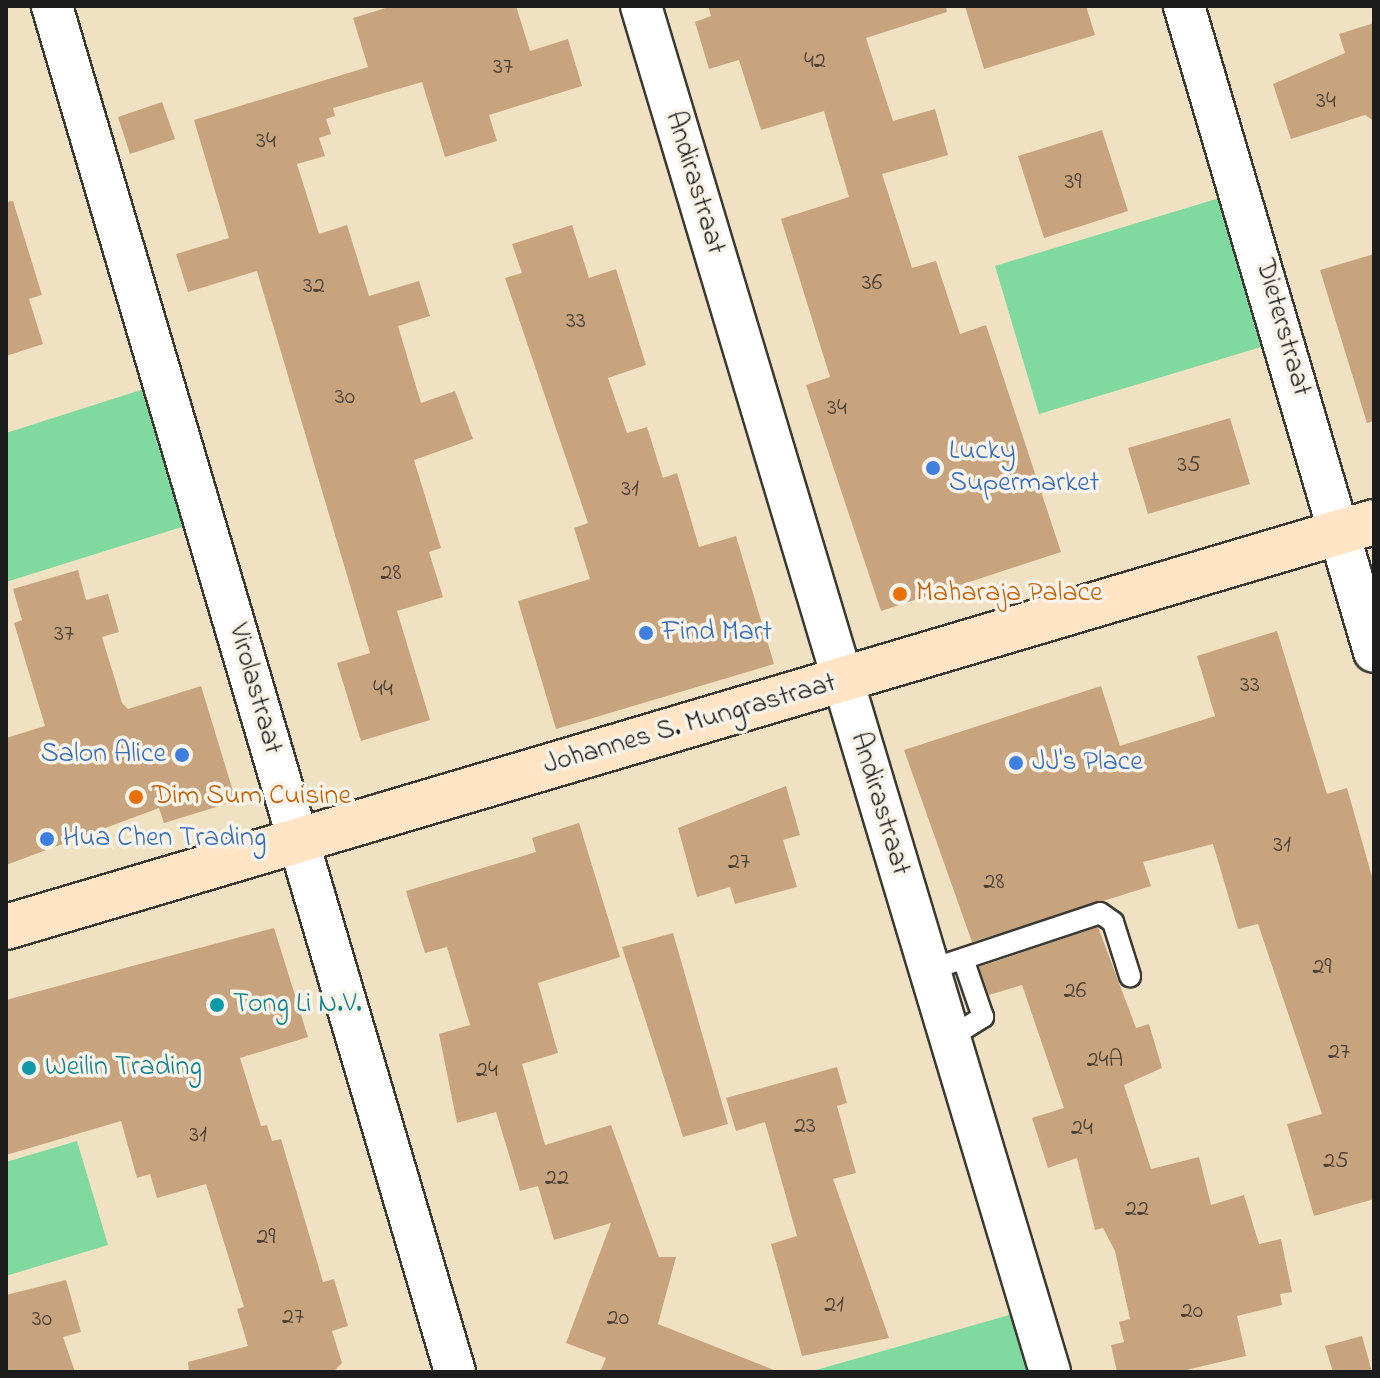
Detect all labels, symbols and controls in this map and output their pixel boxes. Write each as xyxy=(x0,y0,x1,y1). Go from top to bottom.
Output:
house number: 42 xyxy=(804,48,826,76)
house number: 37 xyxy=(493,54,513,82)
house number: 34 xyxy=(1316,88,1336,116)
street label: Andirastraat xyxy=(656,108,732,258)
house number: 34 xyxy=(256,128,276,156)
house number: 39 xyxy=(1064,169,1082,197)
street label: Dieterstraat xyxy=(1246,256,1318,400)
house number: 36 xyxy=(862,270,882,298)
house number: 32 xyxy=(303,273,325,301)
house number: 33 xyxy=(566,308,586,336)
house number: 30 xyxy=(335,384,355,412)
house number: 34 xyxy=(827,395,847,423)
place label: Lucky Supermarket xyxy=(949,435,1099,501)
house number: 35 xyxy=(1177,452,1201,480)
marker: Lucky Supermarket xyxy=(924,459,942,477)
house number: 31 xyxy=(621,476,639,504)
house number: 28 xyxy=(381,560,401,588)
place label: Maharaja Palace xyxy=(916,577,1103,611)
marker: Maharaja Palace xyxy=(891,585,909,603)
place label: Find Mart xyxy=(662,616,772,650)
street label: Virolastraat xyxy=(219,620,289,758)
house number: 37 xyxy=(54,621,74,649)
marker: Find Mart xyxy=(637,624,655,642)
street label: Johannes S. Mungrastraat xyxy=(540,667,840,783)
house number: 33 xyxy=(1240,672,1260,700)
house number: 44 xyxy=(373,676,393,704)
street label: Andirastraat xyxy=(841,729,917,879)
place label: Salon Alice xyxy=(41,738,166,772)
marker: Salon Alice xyxy=(173,746,191,764)
place label: JJ's Place xyxy=(1032,746,1143,780)
marker: JJ's Place xyxy=(1007,754,1025,772)
place label: Dim Sum Cuisine xyxy=(152,780,351,814)
marker: Dim Sum Cuisine xyxy=(127,788,145,806)
place label: Hua Chen Trading xyxy=(63,822,266,856)
marker: Hua Chen Trading xyxy=(38,830,56,848)
house number: 31 xyxy=(1273,832,1291,860)
house number: 27 xyxy=(728,849,750,877)
house number: 28 xyxy=(984,869,1004,897)
house number: 29 xyxy=(1312,954,1332,982)
house number: 26 xyxy=(1064,978,1086,1006)
place label: Tong Li N.V. xyxy=(233,988,362,1022)
marker: Tong Li N.V. xyxy=(208,996,226,1014)
house number: 27 xyxy=(1328,1039,1350,1067)
house number: 24A xyxy=(1087,1047,1123,1075)
place label: Weilin Trading xyxy=(45,1051,202,1085)
house number: 24 xyxy=(476,1057,498,1085)
marker: Weilin Trading xyxy=(20,1059,38,1077)
house number: 23 xyxy=(794,1113,816,1141)
house number: 24 xyxy=(1071,1115,1093,1143)
house number: 31 xyxy=(189,1122,207,1150)
house number: 25 xyxy=(1323,1148,1349,1176)
house number: 22 xyxy=(545,1165,569,1193)
house number: 22 xyxy=(1125,1196,1149,1224)
house number: 29 xyxy=(256,1224,276,1252)
house number: 21 xyxy=(824,1292,844,1320)
house number: 20 xyxy=(1181,1298,1203,1326)
house number: 27 xyxy=(282,1304,304,1332)
house number: 20 xyxy=(607,1305,629,1333)
house number: 30 xyxy=(32,1306,52,1334)

